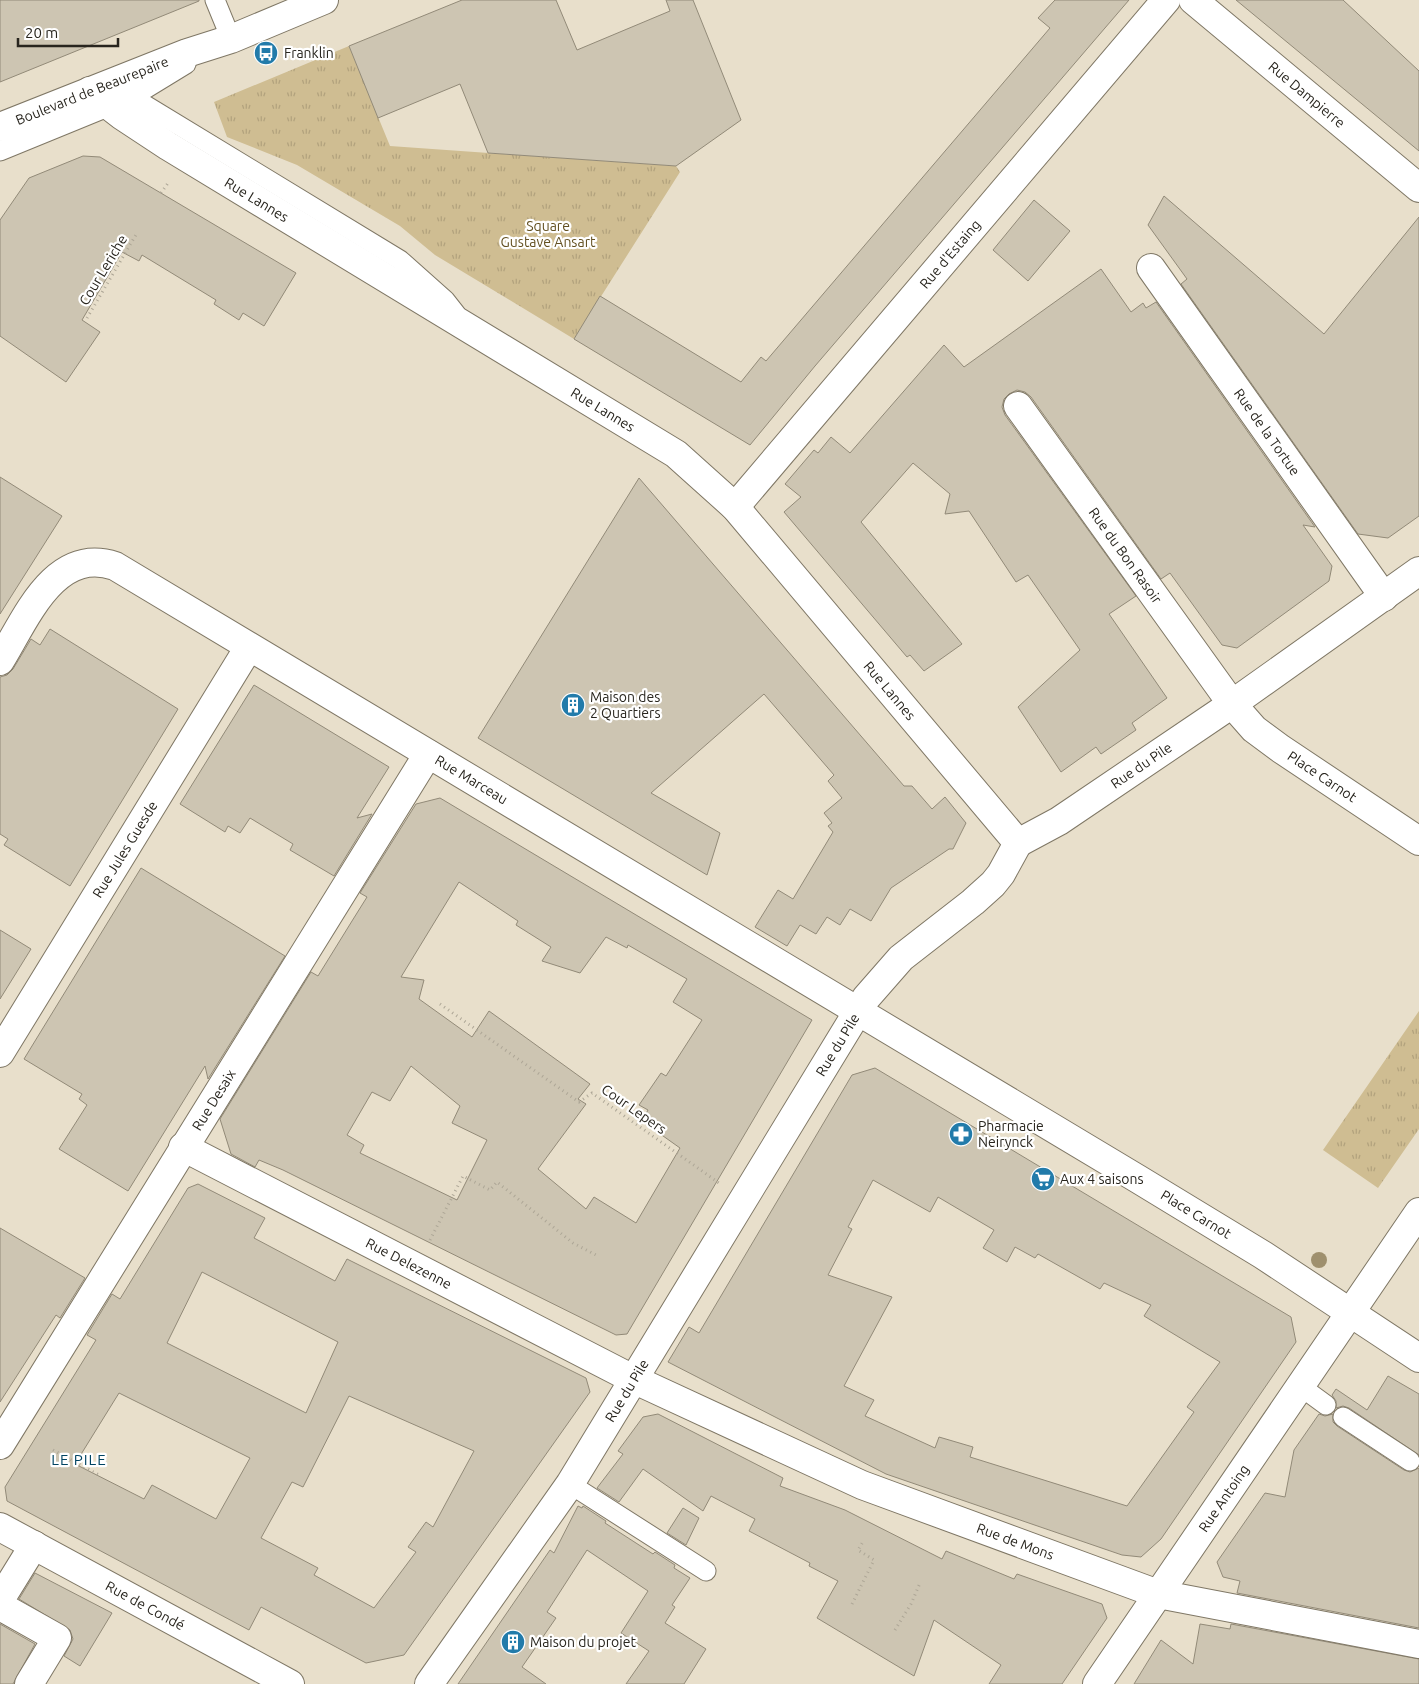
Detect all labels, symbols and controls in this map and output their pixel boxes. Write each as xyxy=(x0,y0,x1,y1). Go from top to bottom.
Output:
scale bar xyxy=(18,15,118,47)
text: 20 m xyxy=(25,24,58,41)
bus stop icon: Franklin xyxy=(253,40,279,66)
place label: Franklin xyxy=(284,45,334,61)
street label: Boulevard de Beaurepaire xyxy=(13,53,171,128)
street label: Rue Dampierre xyxy=(1265,58,1348,131)
street label: Rue Lannes xyxy=(222,174,291,225)
street label: Rue d'Estaing xyxy=(916,216,984,292)
park label: Square Gustave Ansart xyxy=(501,218,596,250)
street label: Cour Leriche xyxy=(76,232,130,308)
street label: Rue Lannes xyxy=(568,384,638,435)
street label: Rue de la Tortue xyxy=(1231,385,1303,479)
street label: Rue du Bon Rasoir xyxy=(1085,504,1166,607)
street label: Rue Lannes xyxy=(860,658,919,723)
place label: Maison des 2 Quartiers xyxy=(590,689,660,721)
building icon: Maison des 2 Quartiers xyxy=(560,692,586,718)
street label: Rue du Pile xyxy=(1108,739,1175,792)
street label: Place Carnot xyxy=(1285,748,1360,805)
street label: Rue Marceau xyxy=(432,752,511,807)
street label: Rue Jules Guesde xyxy=(89,798,161,900)
street label: Rue du Pile xyxy=(812,1011,863,1079)
street label: Rue Desaix xyxy=(189,1066,239,1133)
street label: Cour Lepers xyxy=(599,1081,669,1137)
place label: Pharmacie Neirynck xyxy=(978,1118,1044,1150)
pharmacy icon: Pharmacie Neirynck xyxy=(948,1121,974,1147)
supermarket icon: Aux 4 saisons xyxy=(1030,1166,1056,1192)
place label: Aux 4 saisons xyxy=(1060,1171,1143,1187)
street label: Place Carnot xyxy=(1158,1187,1235,1242)
street label: Rue Delezenne xyxy=(363,1235,454,1292)
street label: Rue du Pile xyxy=(602,1356,652,1425)
district label: LE PILE xyxy=(51,1451,107,1468)
street label: Rue Antoing xyxy=(1195,1461,1252,1535)
street label: Rue de Mons xyxy=(974,1520,1056,1563)
street label: Rue de Condé xyxy=(103,1578,187,1633)
building icon: Maison du projet xyxy=(500,1629,526,1655)
place label: Maison du projet xyxy=(530,1634,636,1650)

